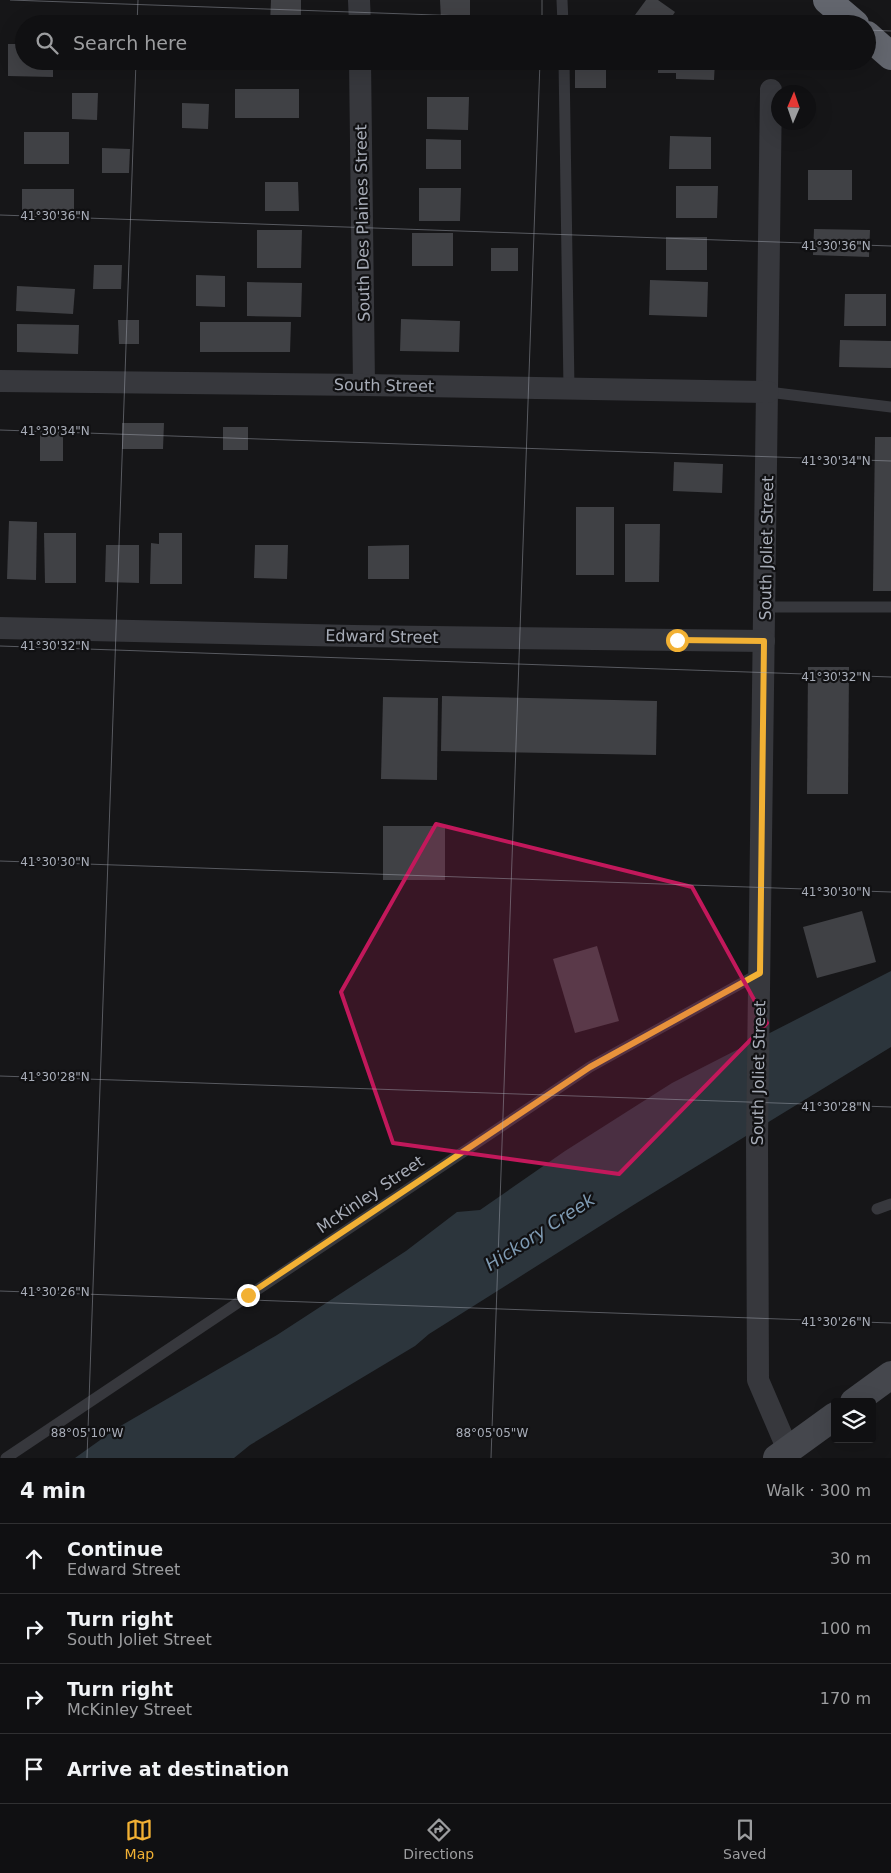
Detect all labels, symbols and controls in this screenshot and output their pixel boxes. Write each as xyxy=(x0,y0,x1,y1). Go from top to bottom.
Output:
search box xyxy=(15,15,876,70)
icon: search xyxy=(33,29,61,57)
text: Search here xyxy=(73,32,187,54)
north arrow xyxy=(771,85,816,130)
street label: South Des Plaines Street xyxy=(351,124,374,322)
text: 41°30'36"N xyxy=(20,209,90,223)
text: 41°30'36"N xyxy=(801,239,871,253)
street label: South Street xyxy=(334,375,434,396)
text: 41°30'34"N xyxy=(20,424,90,438)
text: 41°30'34"N xyxy=(801,454,871,468)
street label: South Joliet Street xyxy=(756,475,777,621)
street label: Edward Street xyxy=(325,626,439,647)
route start xyxy=(666,629,689,652)
text: 41°30'32"N xyxy=(20,639,90,653)
text: 41°30'32"N xyxy=(801,670,871,684)
text: 41°30'30"N xyxy=(20,855,90,869)
text: 41°30'30"N xyxy=(801,885,871,899)
street label: South Joliet Street xyxy=(748,1000,769,1146)
text: 41°30'28"N xyxy=(20,1070,90,1084)
text: 41°30'28"N xyxy=(801,1100,871,1114)
street label: McKinley Street xyxy=(313,1152,427,1237)
water label: Hickory Creek xyxy=(481,1188,600,1275)
route end xyxy=(237,1284,260,1307)
text: 41°30'26"N xyxy=(20,1285,90,1299)
text: 41°30'26"N xyxy=(801,1315,871,1329)
map controls xyxy=(831,1398,876,1443)
button: layers xyxy=(831,1398,876,1443)
text: 88°05'10"W xyxy=(51,1426,123,1440)
text: 88°05'05"W xyxy=(456,1426,528,1440)
text: 4 min xyxy=(20,1479,86,1503)
text: Walk · 300 m xyxy=(766,1481,871,1500)
text: Continue xyxy=(67,1538,163,1560)
icon: ahead xyxy=(20,1545,48,1573)
text: 30 m xyxy=(830,1549,871,1568)
text: Edward Street xyxy=(67,1560,180,1579)
text: Turn right xyxy=(67,1608,173,1630)
icon: right xyxy=(20,1615,48,1643)
text: 100 m xyxy=(820,1619,871,1638)
text: South Joliet Street xyxy=(67,1630,212,1649)
text: Turn right xyxy=(67,1678,173,1700)
icon: right xyxy=(20,1685,48,1713)
text: 170 m xyxy=(820,1689,871,1708)
text: McKinley Street xyxy=(67,1700,192,1719)
icon: arrive xyxy=(20,1755,48,1783)
text: Arrive at destination xyxy=(67,1758,289,1780)
tab: Map xyxy=(125,1816,154,1862)
tab: Directions xyxy=(403,1816,474,1862)
tab: Saved xyxy=(723,1816,766,1862)

